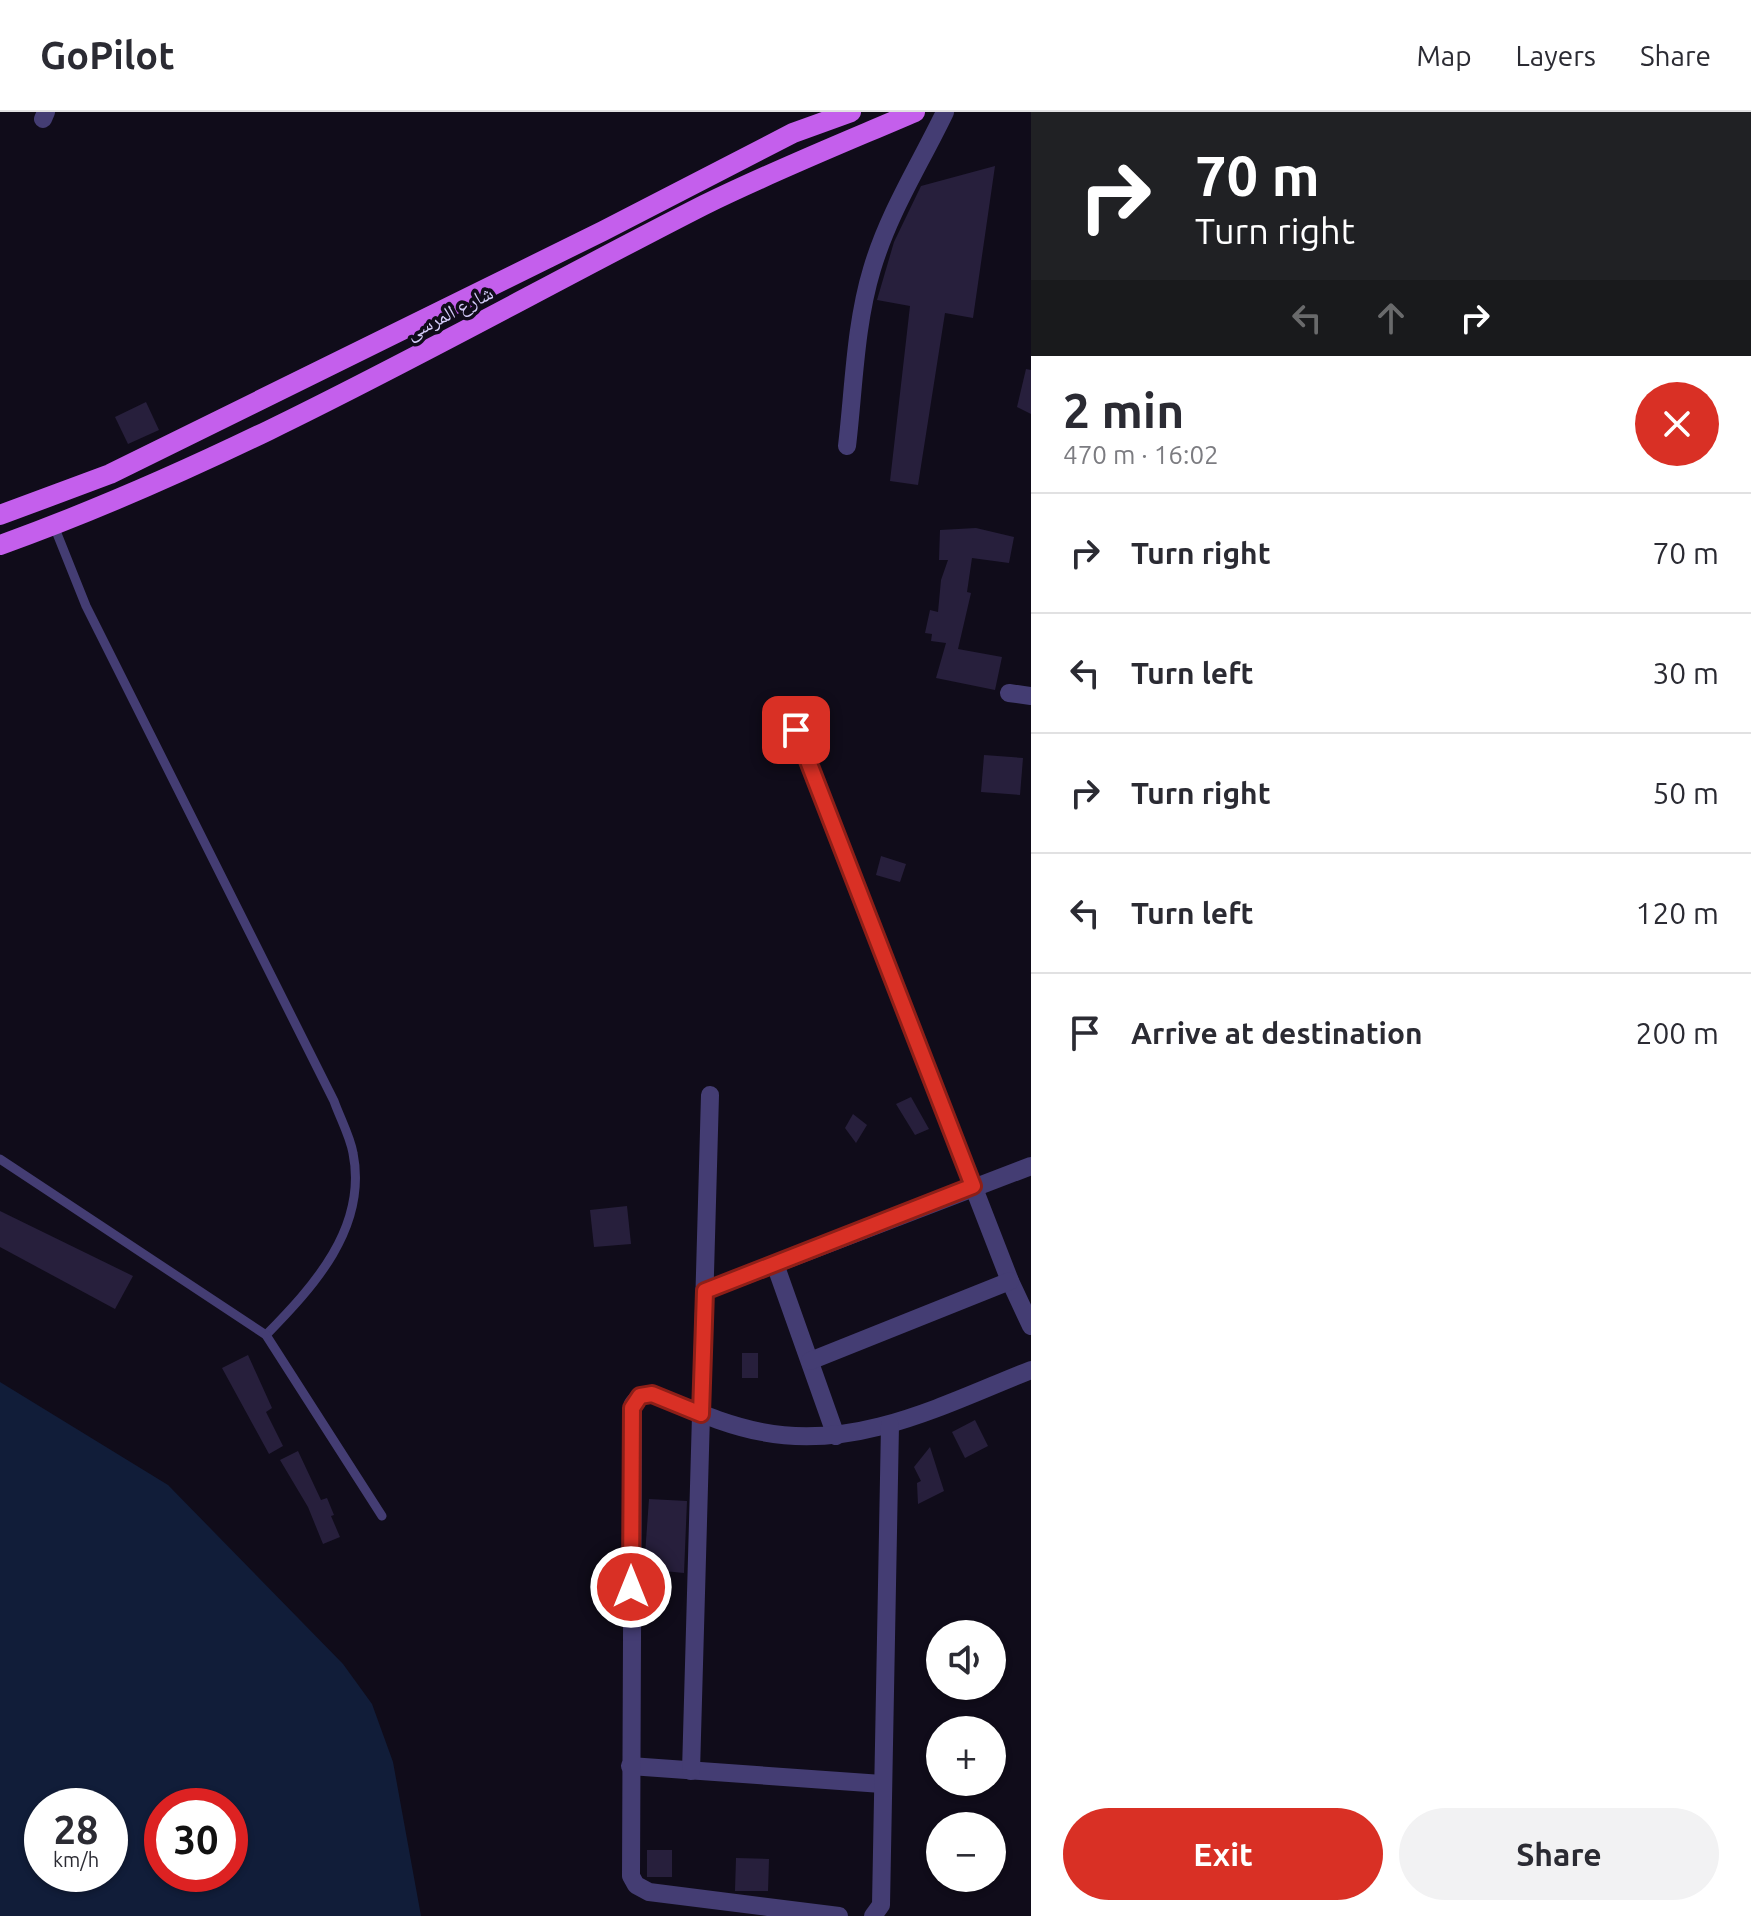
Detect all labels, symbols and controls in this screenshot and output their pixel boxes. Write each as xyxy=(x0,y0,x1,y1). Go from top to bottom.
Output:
text: GoPilot xyxy=(40,34,175,76)
text: Map xyxy=(1416,40,1472,71)
text: Layers xyxy=(1516,40,1596,71)
text: Share xyxy=(1640,40,1711,71)
icon: right xyxy=(1063,144,1167,248)
text: 70 m xyxy=(1195,144,1320,207)
text: Turn right xyxy=(1195,210,1355,251)
street label: شارع المرسى xyxy=(402,280,497,346)
icon: left xyxy=(1285,296,1329,340)
icon: ahead xyxy=(1369,296,1413,340)
icon: right xyxy=(1453,296,1497,340)
button: close xyxy=(1635,382,1719,466)
text: 2 min xyxy=(1063,383,1184,437)
text: 470 m · 16:02 xyxy=(1063,440,1219,469)
icon: right xyxy=(1063,531,1107,575)
text: Turn right xyxy=(1131,536,1271,570)
text: 70 m xyxy=(1652,536,1719,570)
icon: left xyxy=(1063,651,1107,695)
text: Turn left xyxy=(1131,656,1253,690)
text: 30 m xyxy=(1652,656,1719,690)
pin xyxy=(762,696,830,764)
icon: arrive xyxy=(774,708,818,752)
icon: right xyxy=(1063,771,1107,815)
text: Turn right xyxy=(1131,776,1271,810)
text: 50 m xyxy=(1652,776,1719,810)
icon: left xyxy=(1063,891,1107,935)
text: Turn left xyxy=(1131,896,1253,930)
text: 120 m xyxy=(1635,896,1719,930)
icon: arrive xyxy=(1063,1011,1107,1055)
text: Arrive at destination xyxy=(1131,1016,1423,1050)
text: 200 m xyxy=(1635,1016,1719,1050)
position arrow xyxy=(589,1545,673,1629)
map controls xyxy=(926,1620,1006,1892)
button: sound xyxy=(926,1620,1006,1700)
button: + xyxy=(926,1716,1006,1796)
speed limit sign: 30 xyxy=(144,1788,248,1892)
text: 28 xyxy=(53,1807,99,1852)
button: Exit xyxy=(1063,1808,1383,1900)
button: Share xyxy=(1399,1808,1719,1900)
button: − xyxy=(926,1812,1006,1892)
text: km/h xyxy=(53,1848,99,1871)

